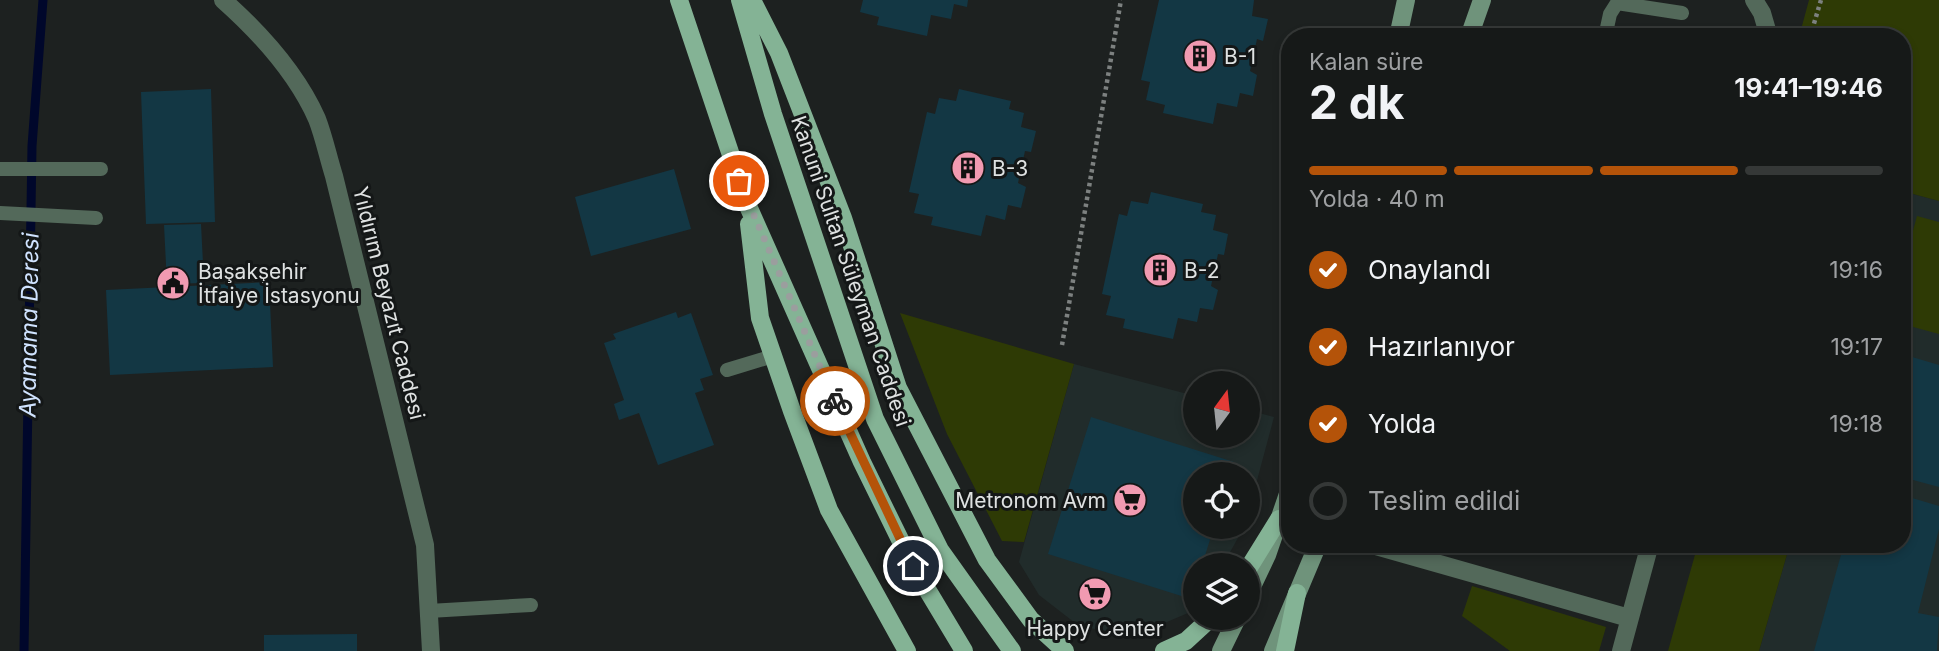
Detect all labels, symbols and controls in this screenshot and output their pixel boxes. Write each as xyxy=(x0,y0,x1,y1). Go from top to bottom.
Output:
building icon: B-1 xyxy=(1181,37,1219,75)
place label: B-1 xyxy=(1224,44,1256,69)
text: Kalan süre xyxy=(1309,48,1423,76)
text: 19:41–19:46 xyxy=(1734,72,1883,103)
text: 2 dk xyxy=(1309,74,1405,130)
street label: Kanuni Sultan Süleyman Caddesi xyxy=(786,112,916,430)
building icon: B-3 xyxy=(949,149,987,187)
pin xyxy=(709,151,769,211)
place label: B-3 xyxy=(992,156,1028,181)
icon: bag xyxy=(720,162,758,200)
street label: Yıldırım Beyazıt Caddesi xyxy=(348,184,430,422)
text: Yolda · 40 m xyxy=(1309,185,1445,213)
water label: Ayamama Deresi xyxy=(13,232,45,419)
building icon: B-2 xyxy=(1141,251,1179,289)
icon: check xyxy=(1309,251,1347,289)
text: Onaylandı xyxy=(1368,254,1491,285)
text: 19:16 xyxy=(1829,256,1883,284)
place label: B-2 xyxy=(1184,258,1220,283)
place label: Başakşehir İtfaiye İstasyonu xyxy=(198,259,360,308)
public building icon: Başakşehir İtfaiye İstasyonu xyxy=(154,264,192,302)
icon: check xyxy=(1309,328,1347,366)
text: Hazırlanıyor xyxy=(1368,331,1515,362)
text: 19:17 xyxy=(1830,333,1883,361)
courier xyxy=(800,366,870,436)
north arrow xyxy=(1183,371,1260,448)
map controls xyxy=(1183,371,1260,630)
icon: bike xyxy=(816,382,854,420)
icon: check xyxy=(1309,405,1347,443)
text: Yolda xyxy=(1368,408,1436,439)
text: 19:18 xyxy=(1829,410,1883,438)
button: locate xyxy=(1183,462,1260,539)
supermarket icon: Metronom Avm xyxy=(1111,481,1149,519)
text: Teslim edildi xyxy=(1368,485,1520,516)
place label: Metronom Avm xyxy=(955,488,1106,513)
pin xyxy=(883,536,943,596)
icon: home xyxy=(894,547,932,585)
button: layers xyxy=(1183,553,1260,630)
supermarket icon: Happy Center xyxy=(1076,575,1114,613)
place label: Happy Center xyxy=(1026,616,1164,641)

